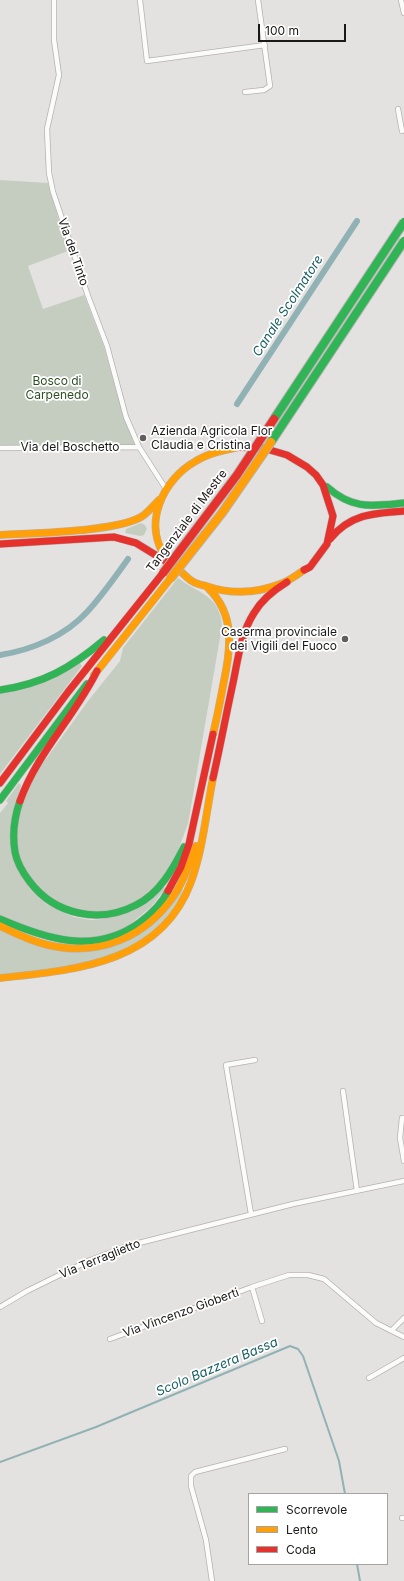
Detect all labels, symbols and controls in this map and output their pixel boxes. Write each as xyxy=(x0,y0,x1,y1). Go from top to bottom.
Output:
scale bar xyxy=(260,16,348,42)
text: 100 m xyxy=(265,23,299,38)
street label: Via del Tinto xyxy=(55,216,91,288)
water label: Canale Scolmatore xyxy=(249,252,327,360)
park label: Bosco di Carpenedo xyxy=(25,374,89,402)
place label: Azienda Agricola Flor Claudia e Cristina xyxy=(151,424,272,452)
marker: Azienda Agricola Flor Claudia e Cristina xyxy=(138,433,148,443)
street label: Via del Boschetto xyxy=(21,440,119,454)
street label: Tangenziale di Mestre xyxy=(144,467,230,575)
place label: Caserma provinciale dei Vigili del Fuoco xyxy=(221,625,337,653)
marker: Caserma provinciale dei Vigili del Fuoco xyxy=(340,634,350,644)
street label: Via Terraglietto xyxy=(57,1236,143,1282)
street label: Via Vincenzo Gioberti xyxy=(121,1285,241,1341)
water label: Scolo Bazzera Bassa xyxy=(154,1334,280,1400)
legend xyxy=(248,1493,388,1565)
text: Scorrevole xyxy=(286,1502,347,1517)
text: Lento xyxy=(286,1522,318,1537)
text: Coda xyxy=(286,1542,316,1557)

